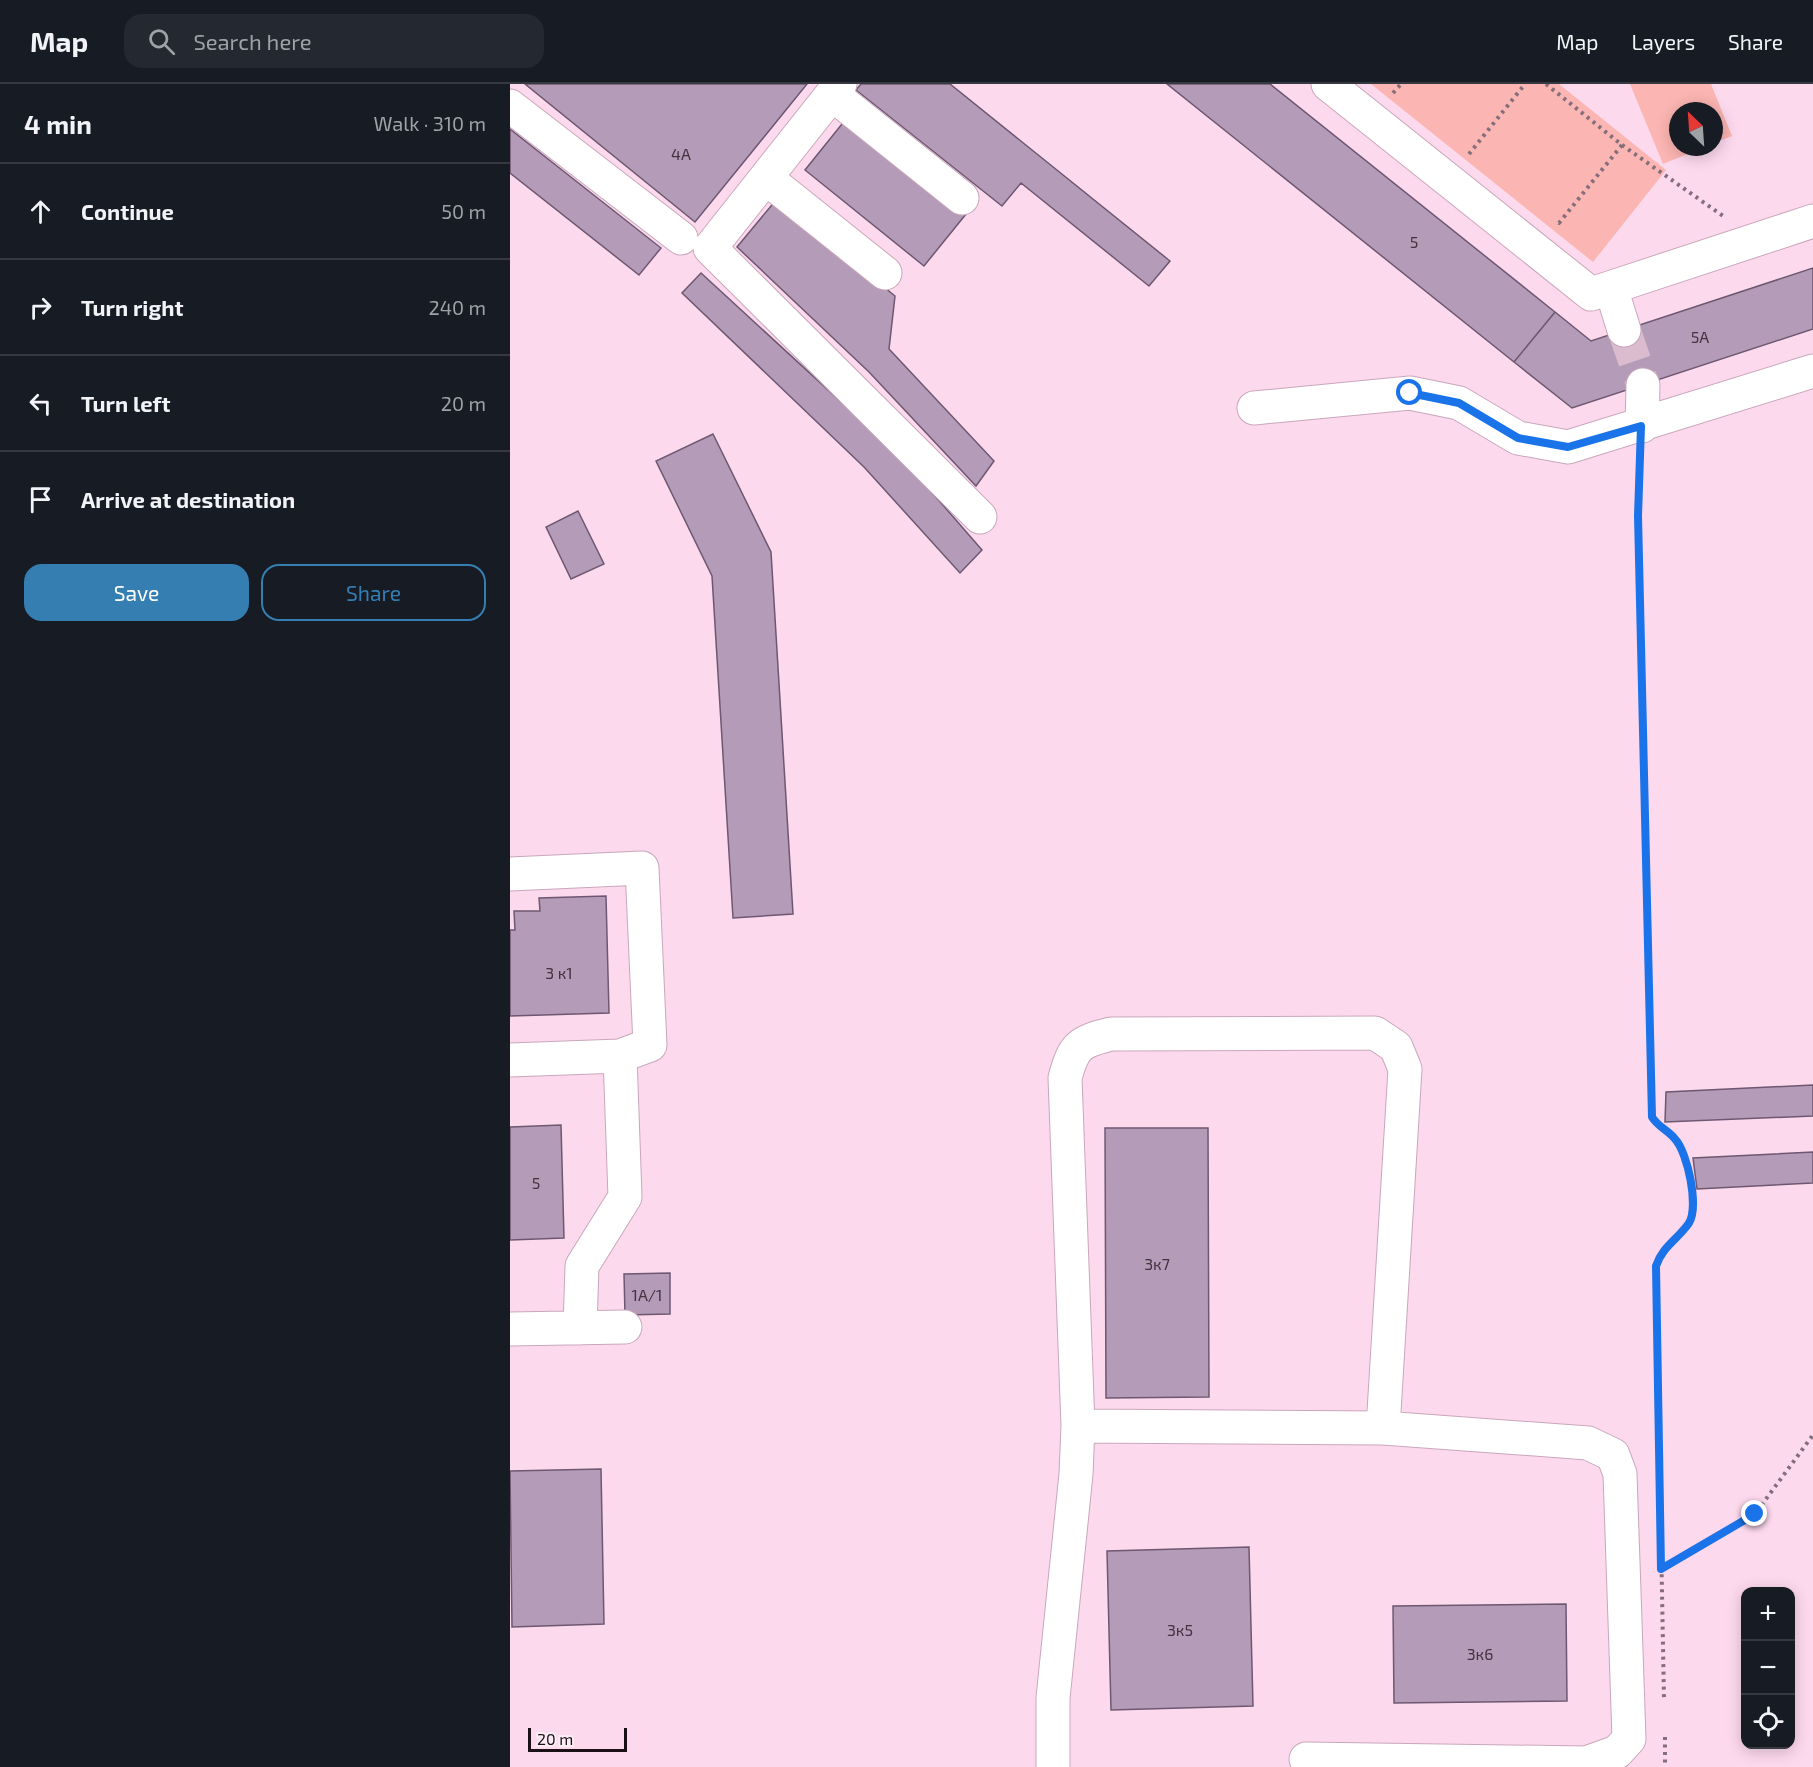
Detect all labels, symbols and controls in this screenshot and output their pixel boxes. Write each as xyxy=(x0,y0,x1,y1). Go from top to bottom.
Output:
search box xyxy=(124,14,544,68)
text: Map xyxy=(30,24,88,58)
icon: search xyxy=(145,25,178,58)
text: Search here xyxy=(193,28,312,54)
text: Map xyxy=(1556,29,1598,54)
text: Layers xyxy=(1631,29,1695,54)
text: Share xyxy=(1728,29,1783,54)
north arrow xyxy=(1669,102,1723,156)
text: 4 min xyxy=(24,108,92,139)
text: Walk · 310 m xyxy=(374,111,486,135)
house number: 4А xyxy=(671,144,691,163)
icon: ahead xyxy=(24,195,57,228)
text: Continue xyxy=(81,198,174,224)
text: 50 m xyxy=(441,199,486,223)
house number: 5 xyxy=(1410,232,1418,251)
icon: right xyxy=(24,291,57,324)
text: Turn right xyxy=(81,294,183,320)
text: 240 m xyxy=(428,295,486,319)
house number: 5А xyxy=(1691,327,1709,346)
route start xyxy=(1396,379,1422,405)
icon: left xyxy=(24,387,57,420)
text: Turn left xyxy=(81,390,170,416)
text: 20 m xyxy=(441,391,486,415)
icon: arrive xyxy=(24,483,57,516)
text: Arrive at destination xyxy=(81,486,295,512)
button: Save xyxy=(24,564,249,621)
button: Share xyxy=(261,564,486,621)
house number: 3 к1 xyxy=(545,963,573,982)
house number: 5 xyxy=(532,1173,540,1192)
house number: 3к7 xyxy=(1144,1254,1170,1273)
house number: 1А/1 xyxy=(632,1285,662,1304)
route end xyxy=(1741,1500,1767,1526)
map controls xyxy=(1741,1587,1795,1749)
button: + xyxy=(1741,1587,1795,1641)
house number: 3к5 xyxy=(1167,1620,1193,1639)
button: − xyxy=(1741,1641,1795,1695)
house number: 3к6 xyxy=(1467,1644,1493,1663)
button: locate xyxy=(1741,1695,1795,1749)
scale bar xyxy=(528,1725,627,1752)
text: 20 m xyxy=(537,1729,573,1748)

